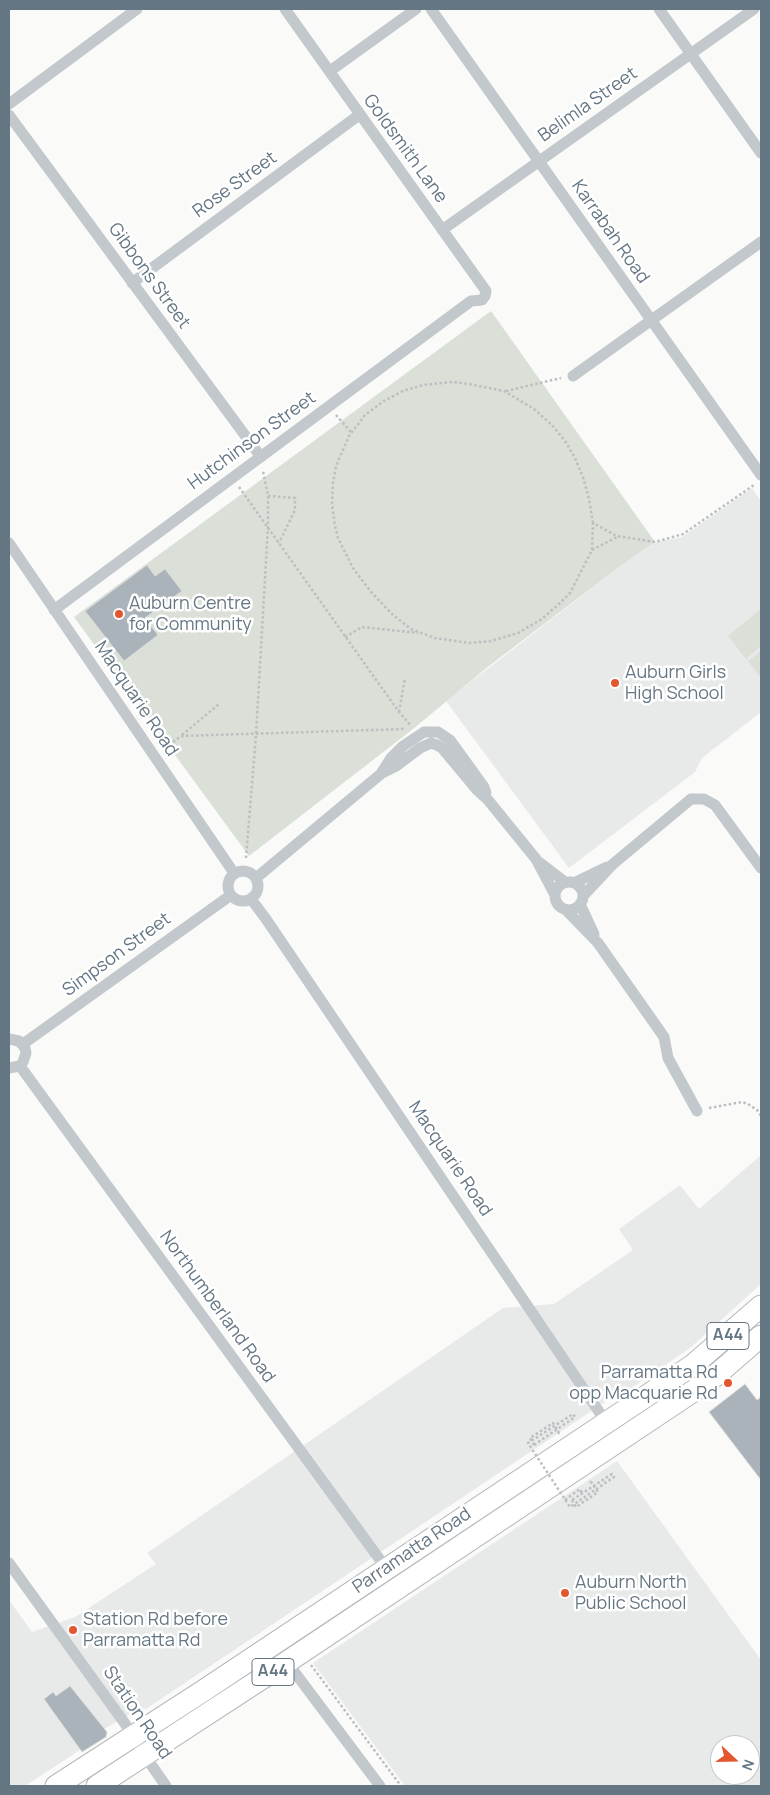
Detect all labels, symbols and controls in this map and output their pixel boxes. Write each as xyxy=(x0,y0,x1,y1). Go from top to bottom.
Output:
street label: Belimla Street xyxy=(534,63,642,147)
street label: Goldsmith Lane xyxy=(358,90,452,208)
street label: Rose Street xyxy=(189,147,281,223)
street label: Karrabah Road xyxy=(566,176,654,288)
street label: Gibbons Street xyxy=(103,219,195,333)
street label: Hutchinson Street xyxy=(184,387,320,495)
place label: Auburn Centre for Community xyxy=(129,593,252,636)
marker: Auburn Centre for Community xyxy=(113,608,125,620)
street label: Macquarie Road xyxy=(90,637,182,761)
place label: Auburn Girls High School xyxy=(625,662,726,704)
marker: Auburn Girls High School xyxy=(609,677,621,689)
street label: Simpson Street xyxy=(59,909,175,1001)
street label: Macquarie Road xyxy=(404,1097,496,1221)
street label: Northumberland Road xyxy=(155,1227,279,1387)
road number: A44 xyxy=(707,1322,749,1350)
place label: Parramatta Rd opp Macquarie Rd xyxy=(569,1362,718,1405)
marker: Parramatta Rd opp Macquarie Rd xyxy=(722,1377,734,1389)
street label: Parramatta Road xyxy=(349,1503,475,1599)
place label: Auburn North Public School xyxy=(575,1572,687,1615)
marker: Auburn North Public School xyxy=(559,1587,571,1599)
place label: Station Rd before Parramatta Rd xyxy=(83,1609,228,1652)
marker: Station Rd before Parramatta Rd xyxy=(67,1624,79,1636)
road number: A44 xyxy=(252,1658,294,1685)
street label: Station Road xyxy=(98,1662,176,1764)
north arrow xyxy=(710,1735,760,1785)
text: N xyxy=(738,1757,759,1773)

